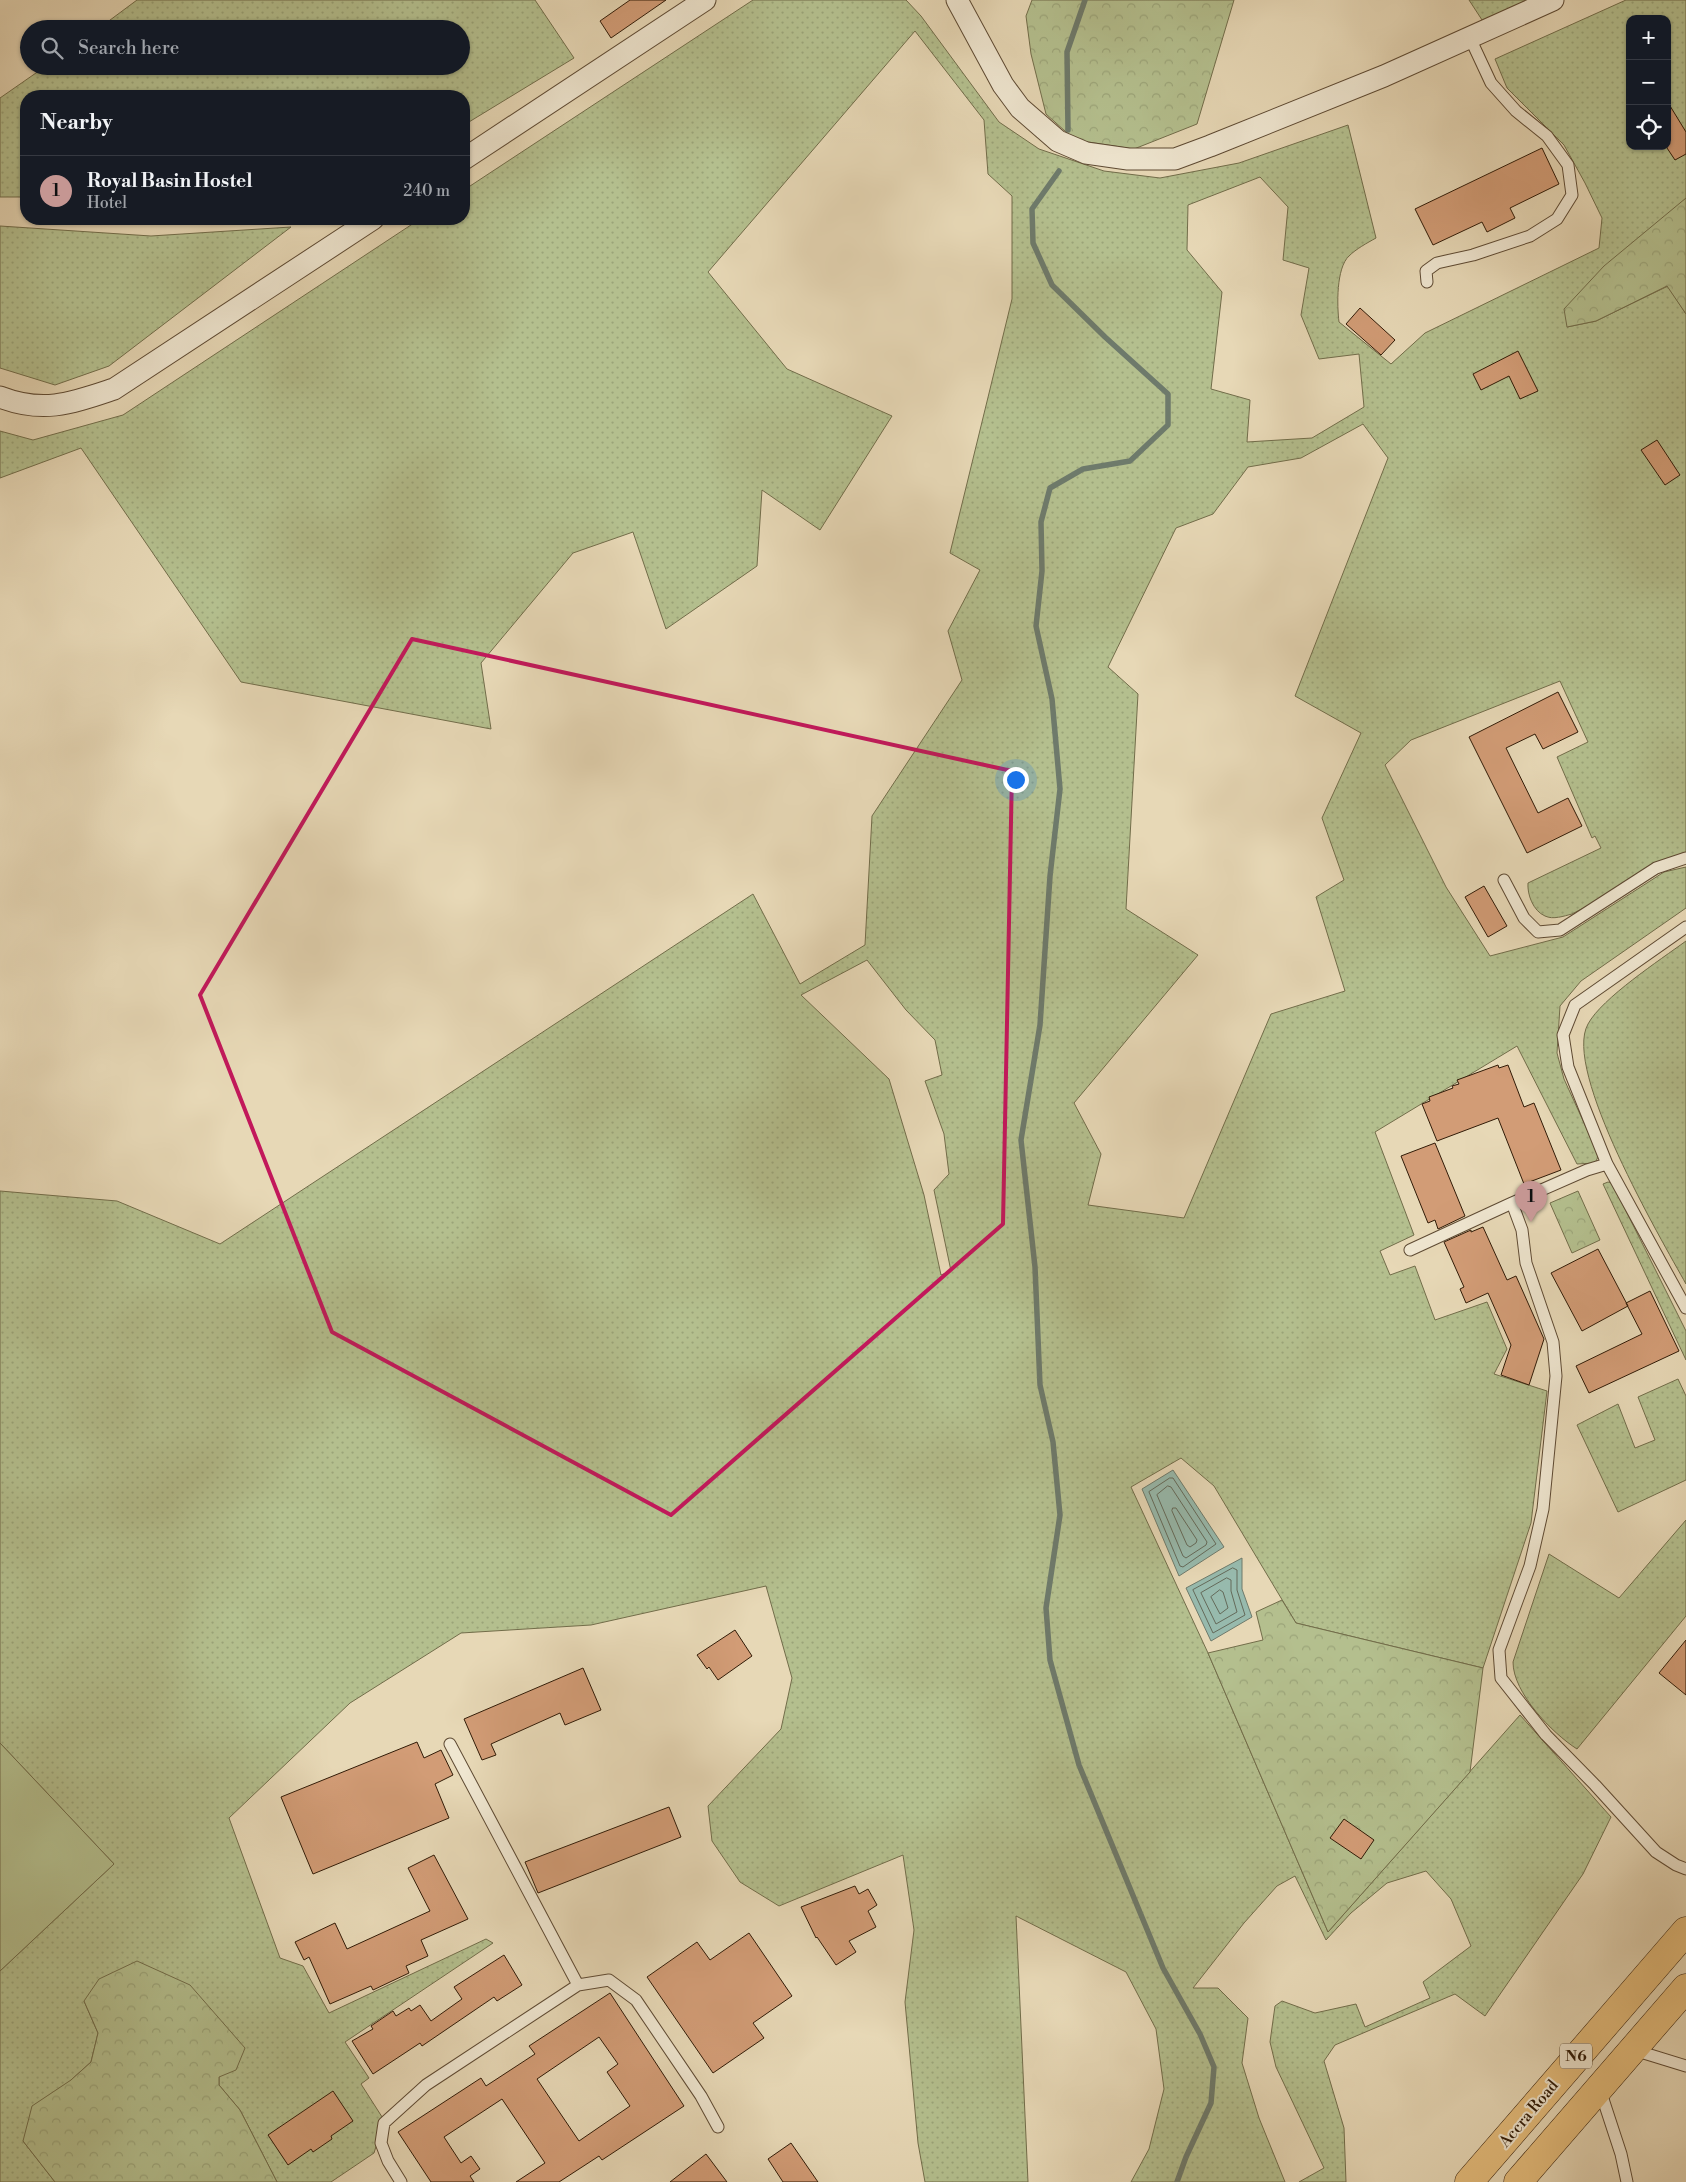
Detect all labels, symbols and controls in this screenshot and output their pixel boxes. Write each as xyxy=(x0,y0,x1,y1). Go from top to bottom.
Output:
map controls xyxy=(1626,15,1671,150)
button: + xyxy=(1626,15,1671,60)
search box xyxy=(20,20,470,75)
icon: search xyxy=(38,34,66,62)
text: Search here xyxy=(78,36,179,60)
button: − xyxy=(1626,60,1671,105)
button: locate xyxy=(1626,105,1671,150)
text: Nearby xyxy=(40,110,113,136)
text: Royal Basin Hostel xyxy=(87,169,253,193)
text: 1 xyxy=(52,181,60,201)
text: 240 m xyxy=(403,181,450,201)
text: Hotel xyxy=(87,193,127,213)
your location xyxy=(1003,767,1029,793)
pin: 1 xyxy=(1515,1181,1547,1222)
road number: N6 xyxy=(1560,2044,1592,2068)
street label: Accra Road xyxy=(1494,2076,1563,2152)

